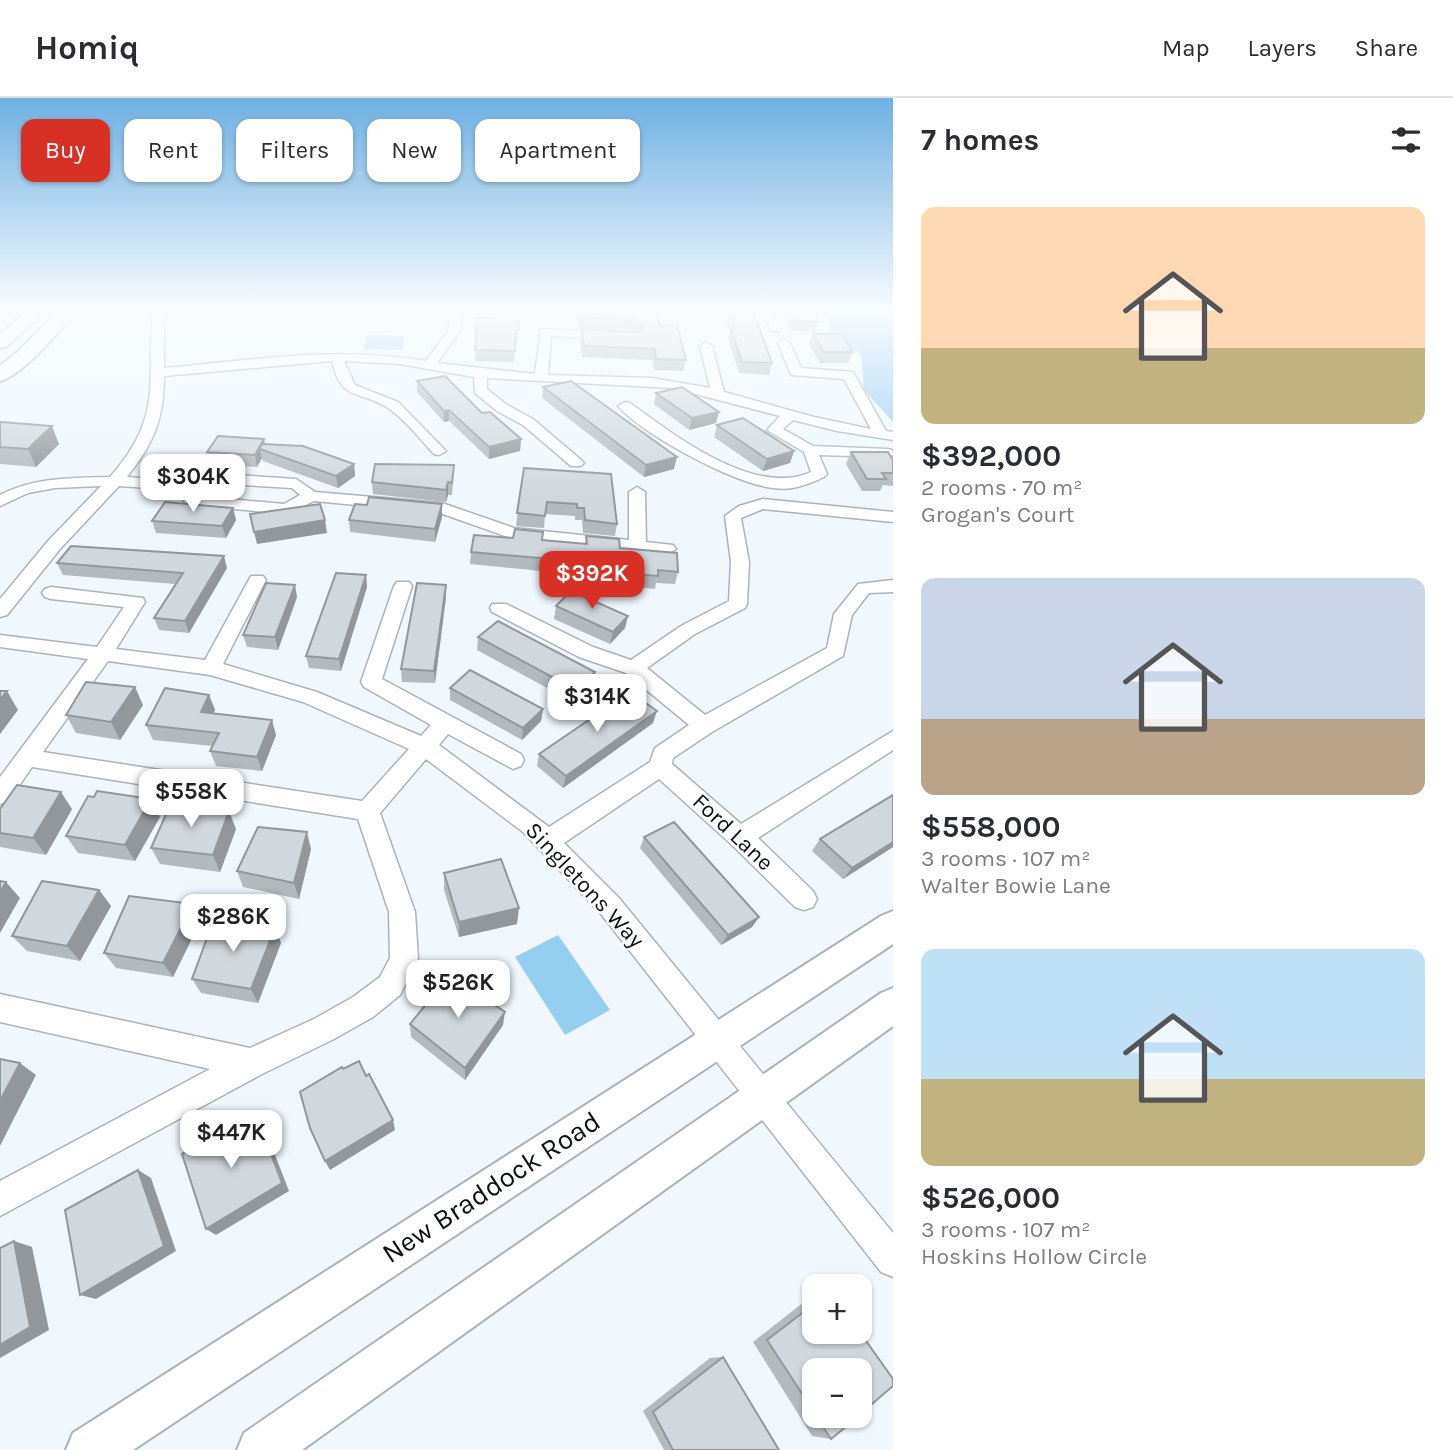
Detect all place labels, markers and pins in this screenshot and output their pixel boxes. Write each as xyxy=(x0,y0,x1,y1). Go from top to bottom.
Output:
pin: $304K xyxy=(144,454,242,514)
pin: $392K xyxy=(543,552,641,611)
pin: $314K xyxy=(548,674,646,734)
pin: $558K xyxy=(142,770,240,829)
pin: $286K xyxy=(184,894,282,954)
pin: $526K xyxy=(409,960,507,1020)
pin: $447K xyxy=(182,1110,280,1170)

